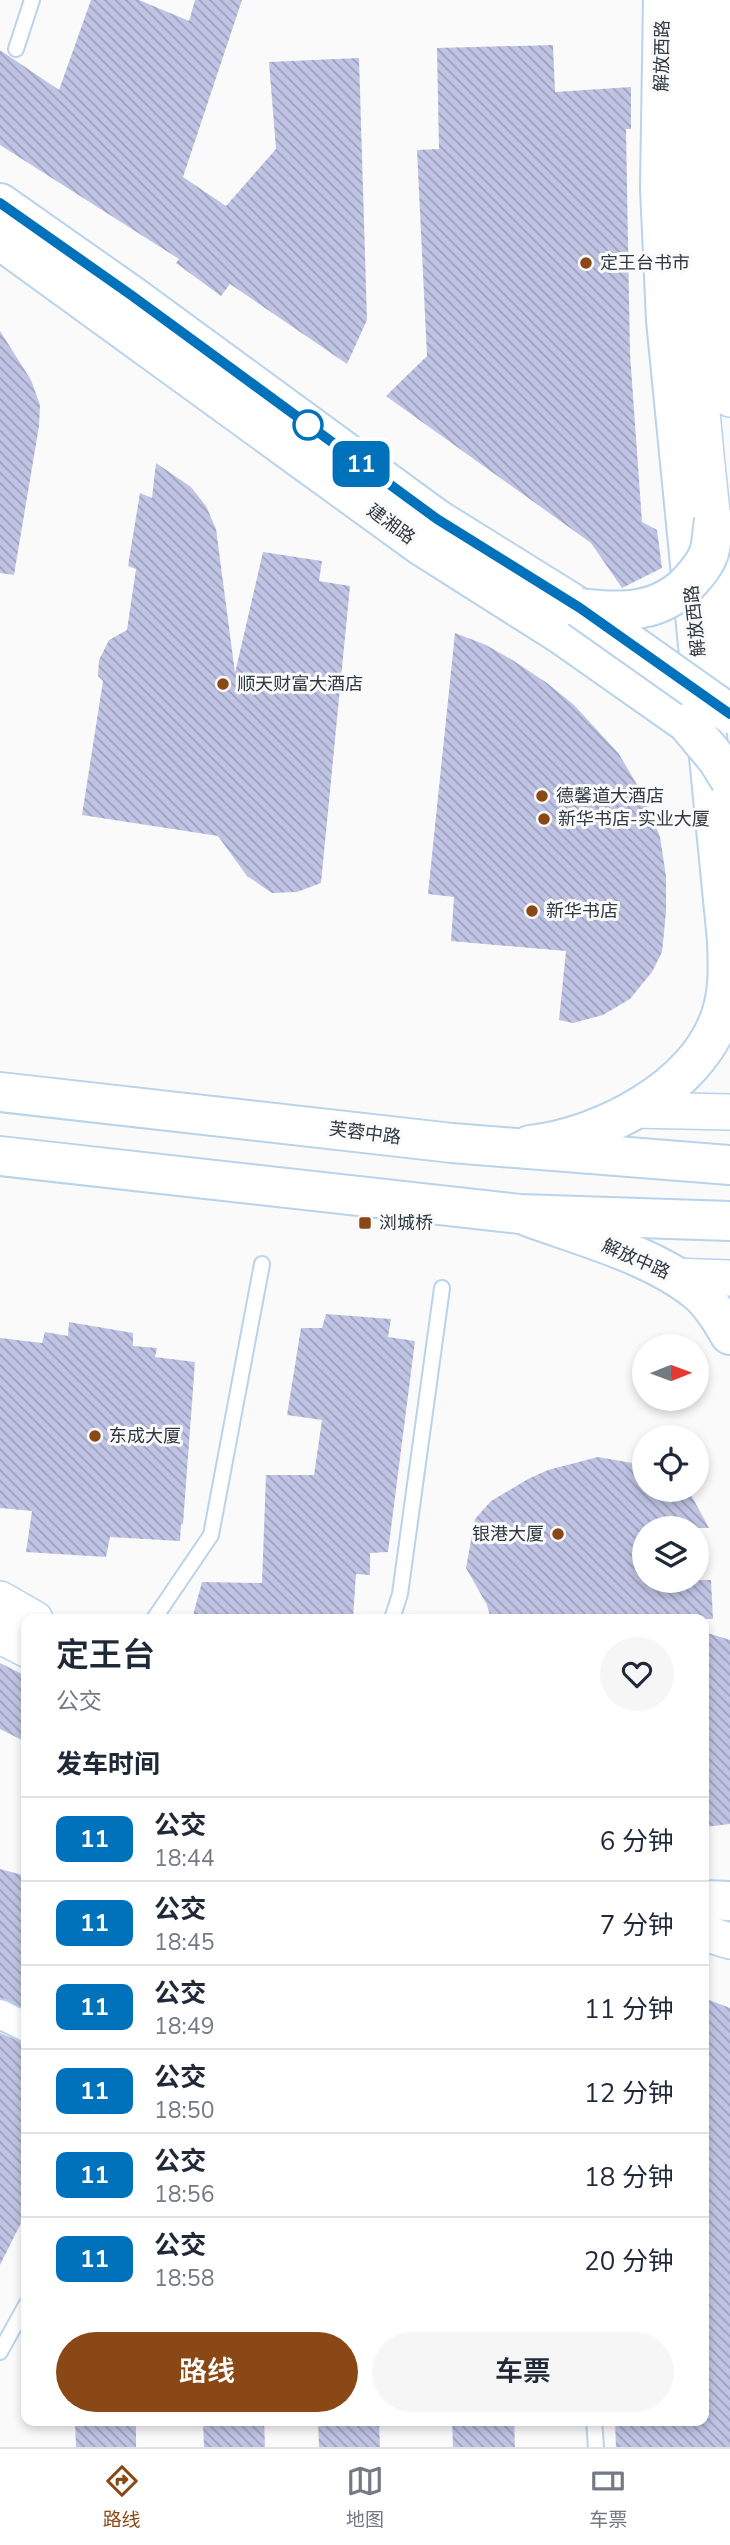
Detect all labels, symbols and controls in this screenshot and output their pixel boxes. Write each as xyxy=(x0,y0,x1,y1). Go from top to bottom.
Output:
street label: 解放西路 xyxy=(649,20,675,92)
place label: 定王台书市 xyxy=(600,251,690,275)
marker: 定王台书市 xyxy=(578,255,594,271)
unlabelled marker xyxy=(293,410,323,440)
line badge: 11 xyxy=(330,441,392,487)
text: 11 xyxy=(347,448,375,480)
street label: 建湘路 xyxy=(362,498,420,550)
street label: 解放西路 xyxy=(679,584,711,658)
place label: 顺天财富大酒店 xyxy=(237,672,363,696)
marker: 顺天财富大酒店 xyxy=(215,676,231,692)
place label: 德馨道大酒店 xyxy=(556,784,664,808)
marker: 德馨道大酒店 xyxy=(534,788,550,804)
place label: 新华书店-实业大厦 xyxy=(558,807,710,831)
marker: 新华书店-实业大厦 xyxy=(536,811,552,827)
place label: 新华书店 xyxy=(546,899,618,923)
marker: 新华书店 xyxy=(524,903,540,919)
street label: 芙蓉中路 xyxy=(328,1117,402,1149)
place label: 浏城桥 xyxy=(379,1211,433,1235)
marker: 浏城桥 xyxy=(357,1215,373,1231)
street label: 解放中路 xyxy=(598,1233,674,1285)
north arrow xyxy=(632,1334,709,1410)
map controls xyxy=(632,1334,709,1593)
place label: 东成大厦 xyxy=(109,1424,181,1448)
button: locate xyxy=(632,1425,709,1502)
marker: 东成大厦 xyxy=(87,1428,103,1444)
button: layers xyxy=(632,1516,709,1593)
place label: 银港大厦 xyxy=(472,1522,544,1546)
marker: 银港大厦 xyxy=(550,1526,566,1542)
text: 定王台 xyxy=(56,1633,155,1678)
button: heart xyxy=(600,1637,674,1711)
text: 公交 xyxy=(56,1686,102,1717)
text: 发车时间 xyxy=(56,1747,160,1782)
text: 公交 xyxy=(154,1808,206,1843)
text: 11 xyxy=(80,1823,109,1855)
text: 6 分钟 xyxy=(600,1824,674,1859)
text: 18:44 xyxy=(154,1843,214,1874)
text: 公交 xyxy=(154,1892,206,1927)
text: 11 xyxy=(80,1907,109,1939)
text: 7 分钟 xyxy=(600,1908,674,1943)
text: 18:45 xyxy=(154,1927,214,1958)
text: 公交 xyxy=(154,1976,206,2011)
text: 11 xyxy=(80,1991,109,2023)
text: 11 分钟 xyxy=(584,1992,674,2027)
text: 18:49 xyxy=(154,2011,214,2042)
text: 公交 xyxy=(154,2060,206,2095)
text: 11 xyxy=(80,2075,109,2107)
text: 12 分钟 xyxy=(584,2076,674,2111)
text: 18:50 xyxy=(154,2095,214,2126)
text: 公交 xyxy=(154,2144,206,2179)
text: 11 xyxy=(80,2159,109,2191)
text: 18 分钟 xyxy=(584,2160,674,2195)
text: 18:56 xyxy=(154,2179,214,2210)
text: 公交 xyxy=(154,2228,206,2263)
text: 11 xyxy=(80,2243,109,2275)
text: 20 分钟 xyxy=(584,2244,674,2279)
text: 18:58 xyxy=(154,2263,214,2294)
button: 路线 xyxy=(56,2332,358,2412)
button: 车票 xyxy=(372,2332,674,2412)
tab: 路线 xyxy=(103,2462,141,2533)
tab: 地图 xyxy=(346,2462,384,2533)
tab: 车票 xyxy=(589,2462,627,2533)

